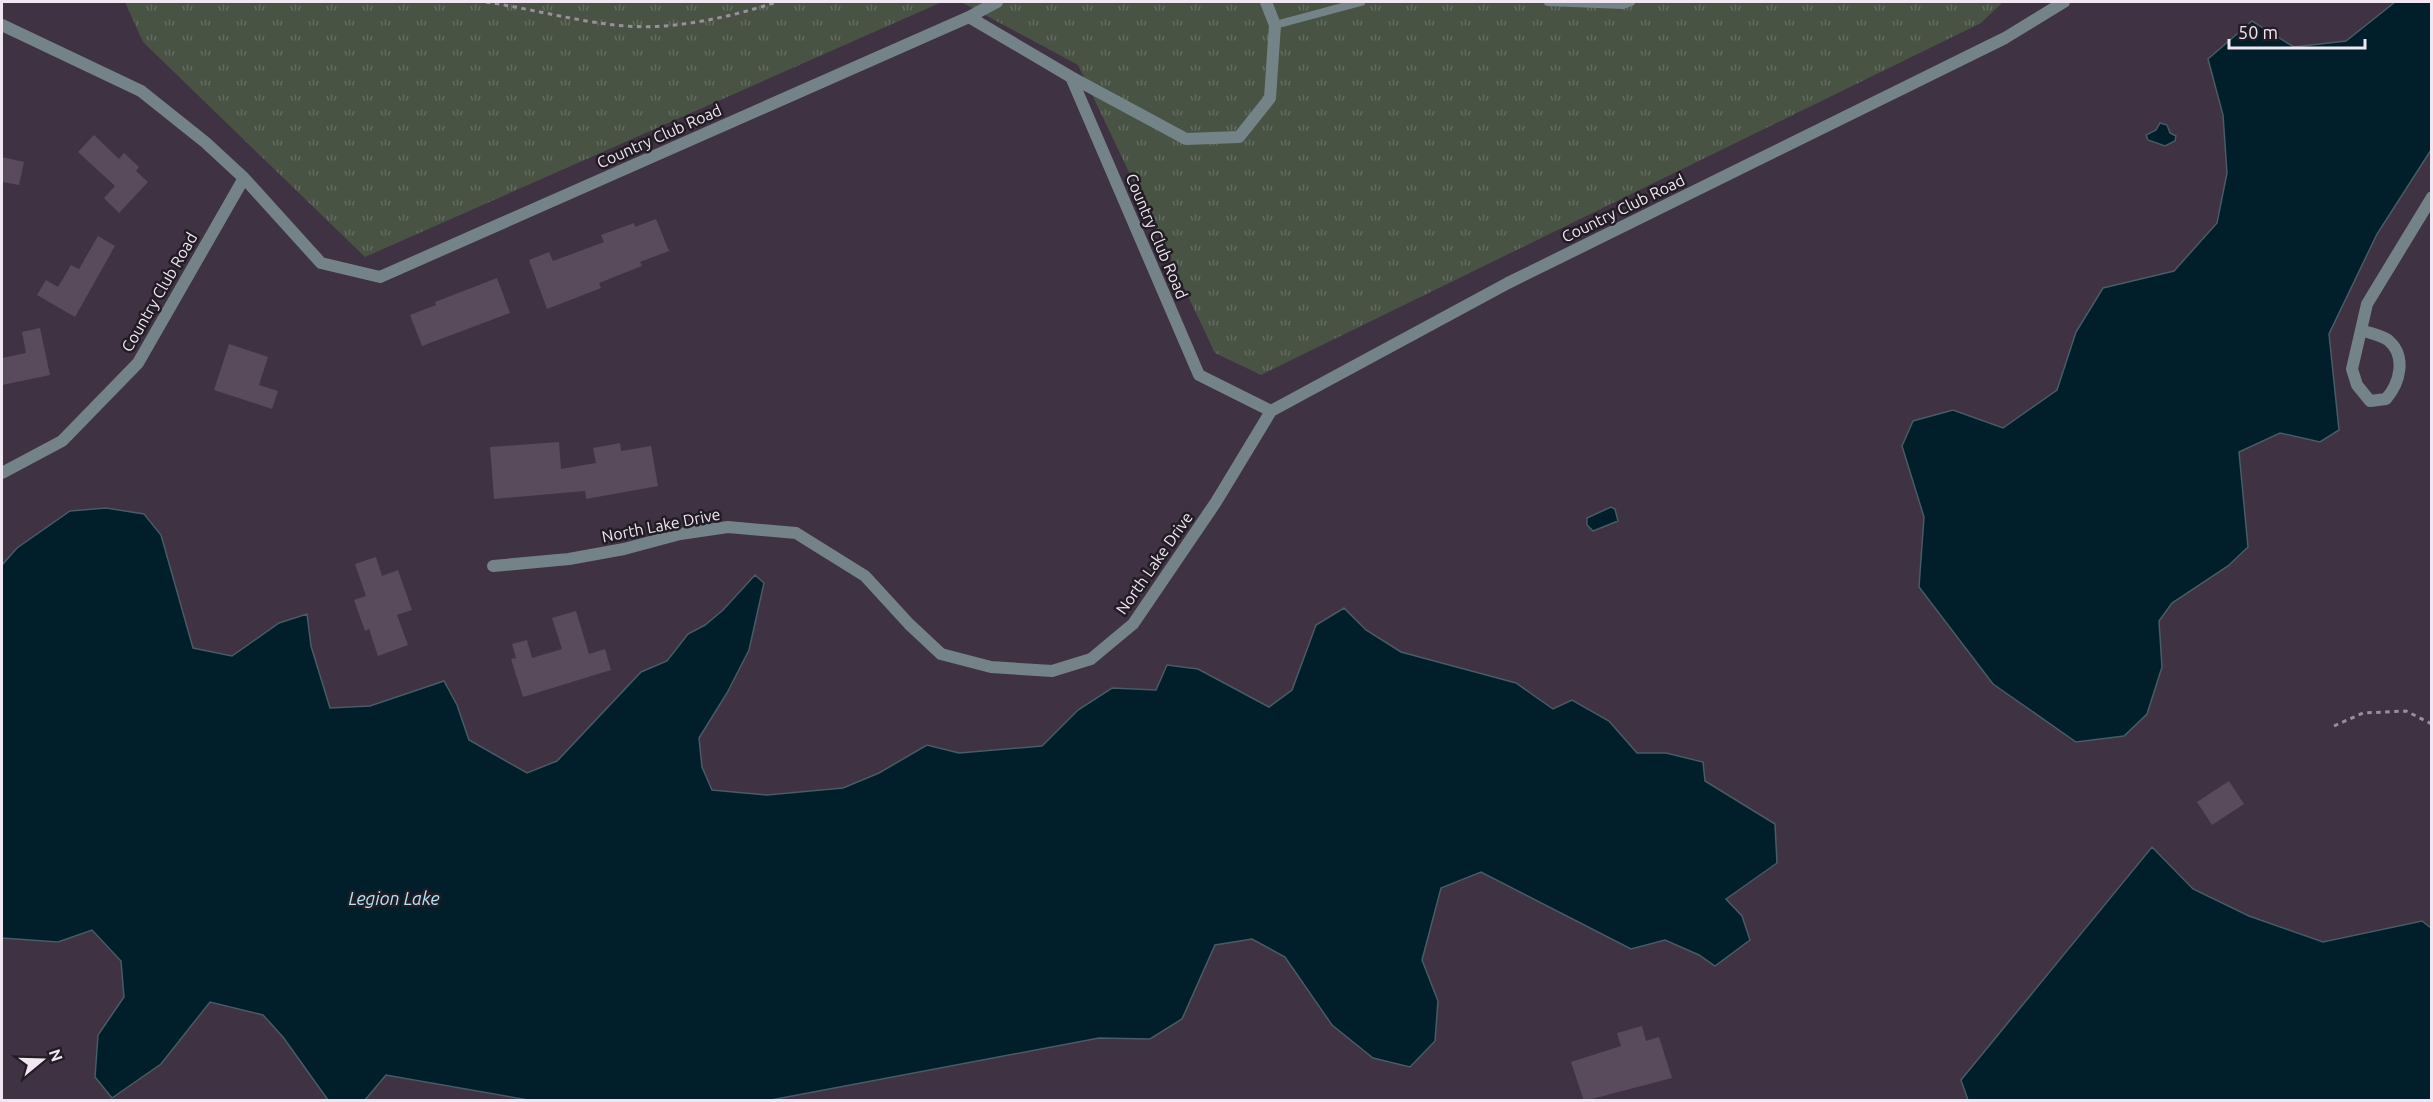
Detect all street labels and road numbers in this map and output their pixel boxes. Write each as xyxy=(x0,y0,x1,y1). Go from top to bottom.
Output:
street label: Country Club Road xyxy=(594,100,724,172)
street label: Country Club Road xyxy=(1559,170,1687,246)
street label: Country Club Road xyxy=(1122,171,1192,301)
street label: Country Club Road xyxy=(118,229,200,355)
street label: North Lake Drive xyxy=(600,505,722,545)
street label: North Lake Drive xyxy=(1112,509,1196,617)

